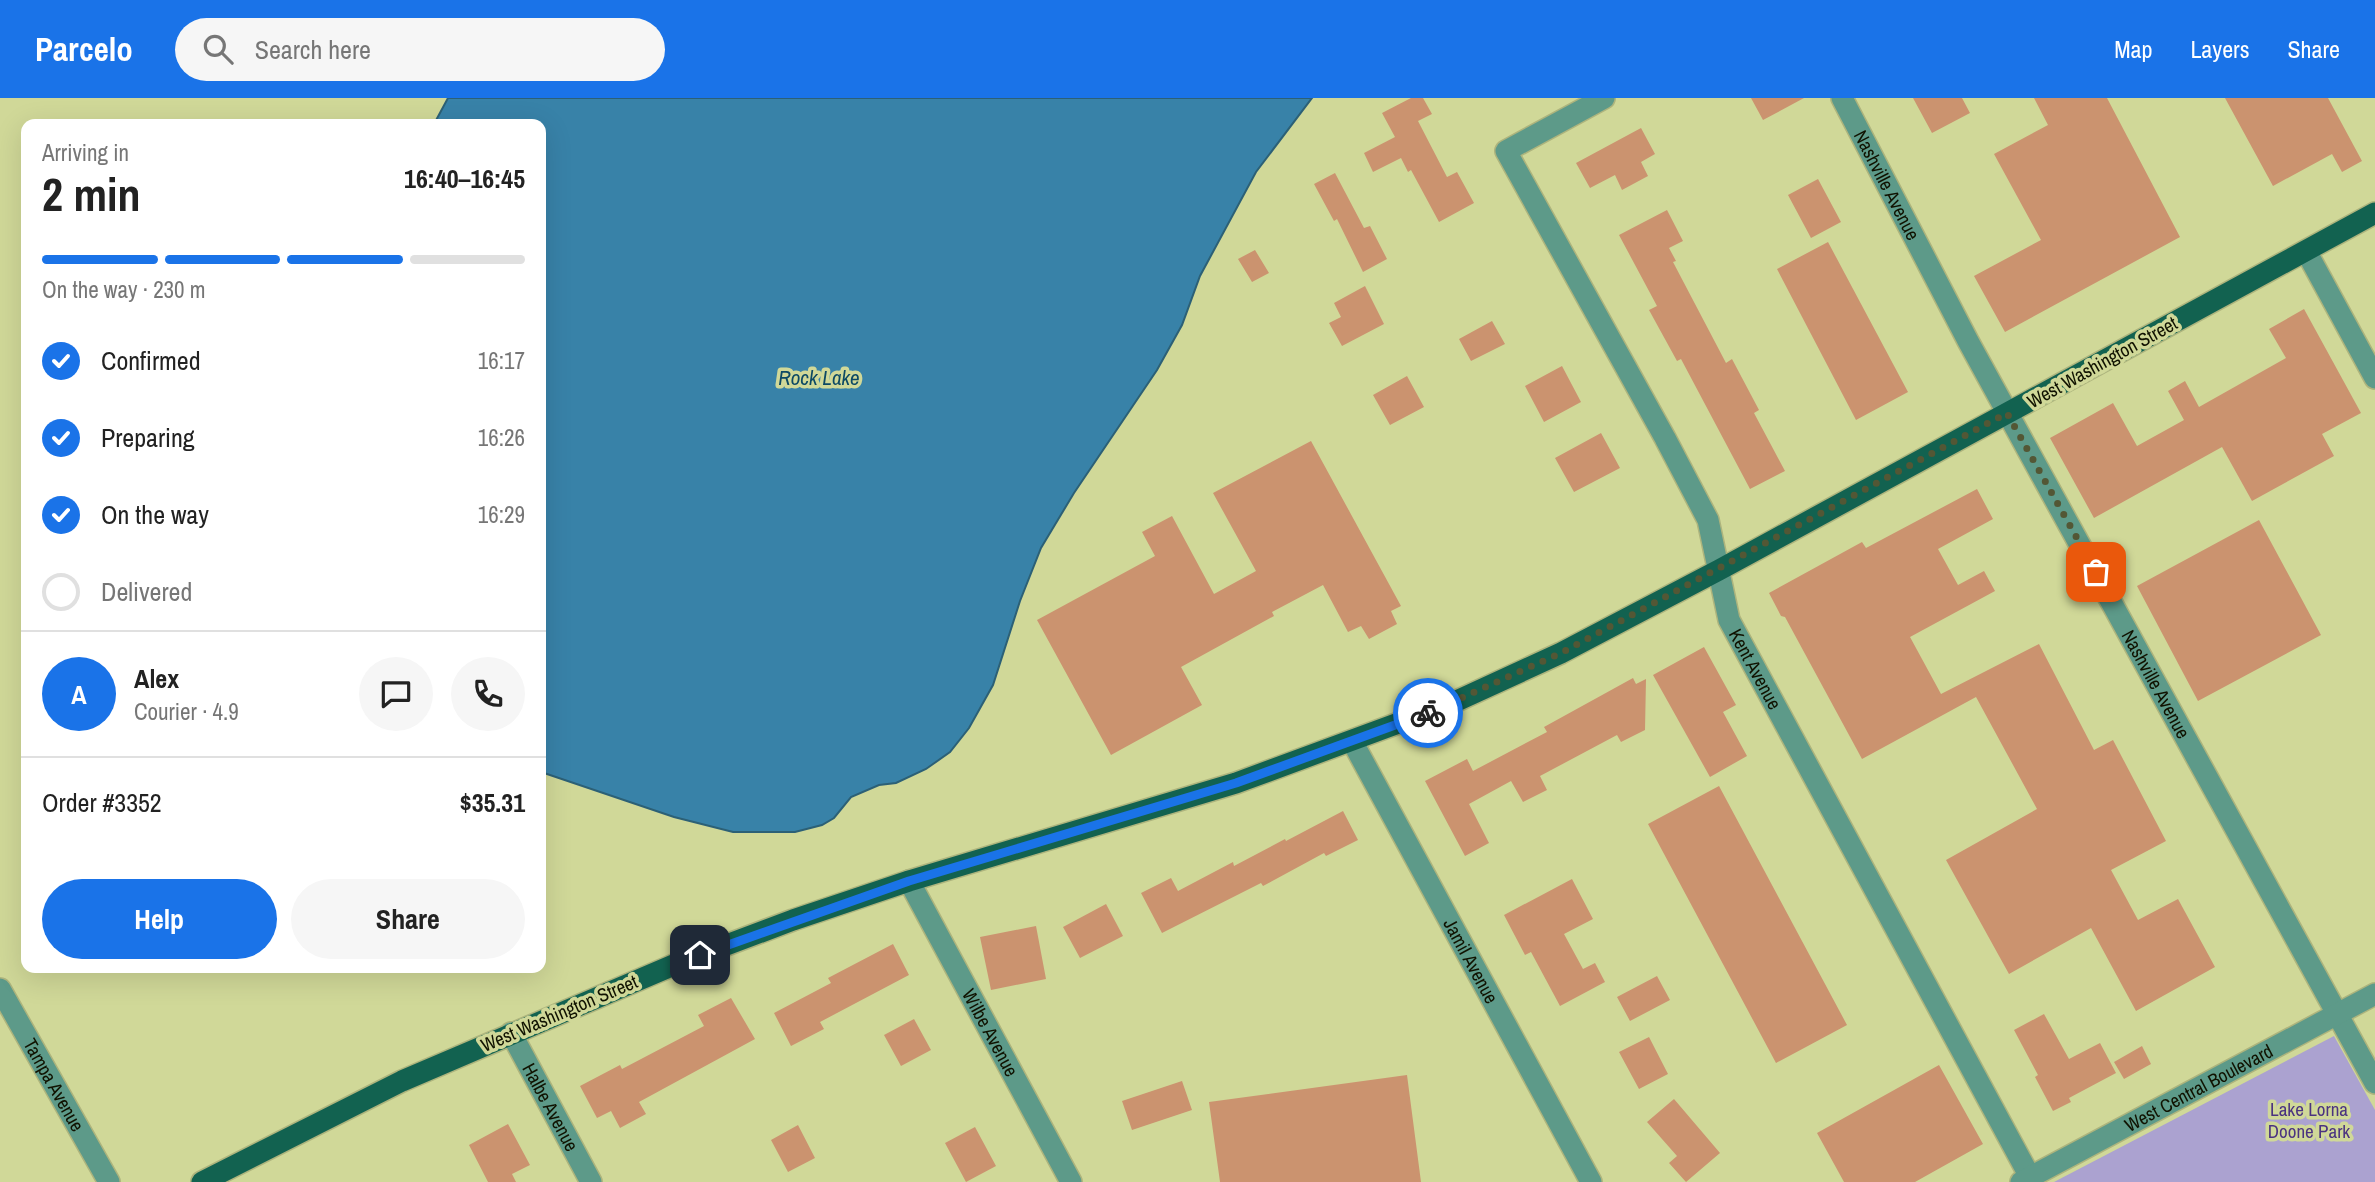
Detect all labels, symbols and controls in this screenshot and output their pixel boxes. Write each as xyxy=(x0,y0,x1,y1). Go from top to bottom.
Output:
search box xyxy=(175,18,665,81)
text: Parcelo xyxy=(35,27,133,71)
icon: search xyxy=(199,30,237,68)
text: Search here xyxy=(255,32,371,67)
text: Map xyxy=(2114,33,2152,65)
text: Layers xyxy=(2190,33,2249,65)
text: Share xyxy=(2287,33,2340,65)
street label: Nashville Avenue xyxy=(1848,126,1926,244)
text: Arriving in xyxy=(42,137,129,168)
text: 16:40–16:45 xyxy=(404,161,525,196)
text: 2 min xyxy=(42,163,141,225)
text: On the way · 230 m xyxy=(42,274,206,305)
street label: West Washington Street xyxy=(2022,310,2182,414)
icon: check xyxy=(42,342,80,380)
text: Confirmed xyxy=(101,343,201,378)
text: 16:17 xyxy=(478,345,525,376)
water label: Rock Lake xyxy=(778,363,860,392)
icon: check xyxy=(42,419,80,457)
text: Preparing xyxy=(101,420,195,455)
text: 16:26 xyxy=(478,422,525,453)
icon: check xyxy=(42,496,80,534)
text: On the way xyxy=(101,497,209,532)
text: 16:29 xyxy=(478,499,525,530)
pin xyxy=(2066,542,2126,602)
icon: bag xyxy=(2077,553,2115,591)
text: Delivered xyxy=(101,574,192,609)
street label: Kent Avenue xyxy=(1723,624,1788,714)
street label: Nashville Avenue xyxy=(2116,625,2196,743)
button: chat xyxy=(359,657,433,731)
button: phone xyxy=(451,657,525,731)
text: Alex xyxy=(134,661,179,696)
text: A xyxy=(71,677,87,712)
courier xyxy=(1393,678,1463,748)
icon: bike xyxy=(1409,694,1447,732)
text: Courier · 4.9 xyxy=(134,696,239,727)
text: Order #3352 xyxy=(42,785,162,820)
text: $35.31 xyxy=(460,785,525,820)
button: Help xyxy=(42,879,277,959)
button: Share xyxy=(291,879,525,959)
street label: Jamil Avenue xyxy=(1437,914,1505,1008)
pin xyxy=(670,925,730,985)
icon: home xyxy=(681,936,719,974)
street label: West Washington Street xyxy=(477,968,642,1058)
street label: Wilbe Avenue xyxy=(956,984,1025,1081)
street label: Tampa Avenue xyxy=(17,1033,91,1136)
street label: West Central Boulevard xyxy=(2120,1038,2277,1138)
street label: Halbe Avenue xyxy=(516,1058,585,1156)
park label: Lake Lorna Doone Park xyxy=(2268,1096,2350,1144)

